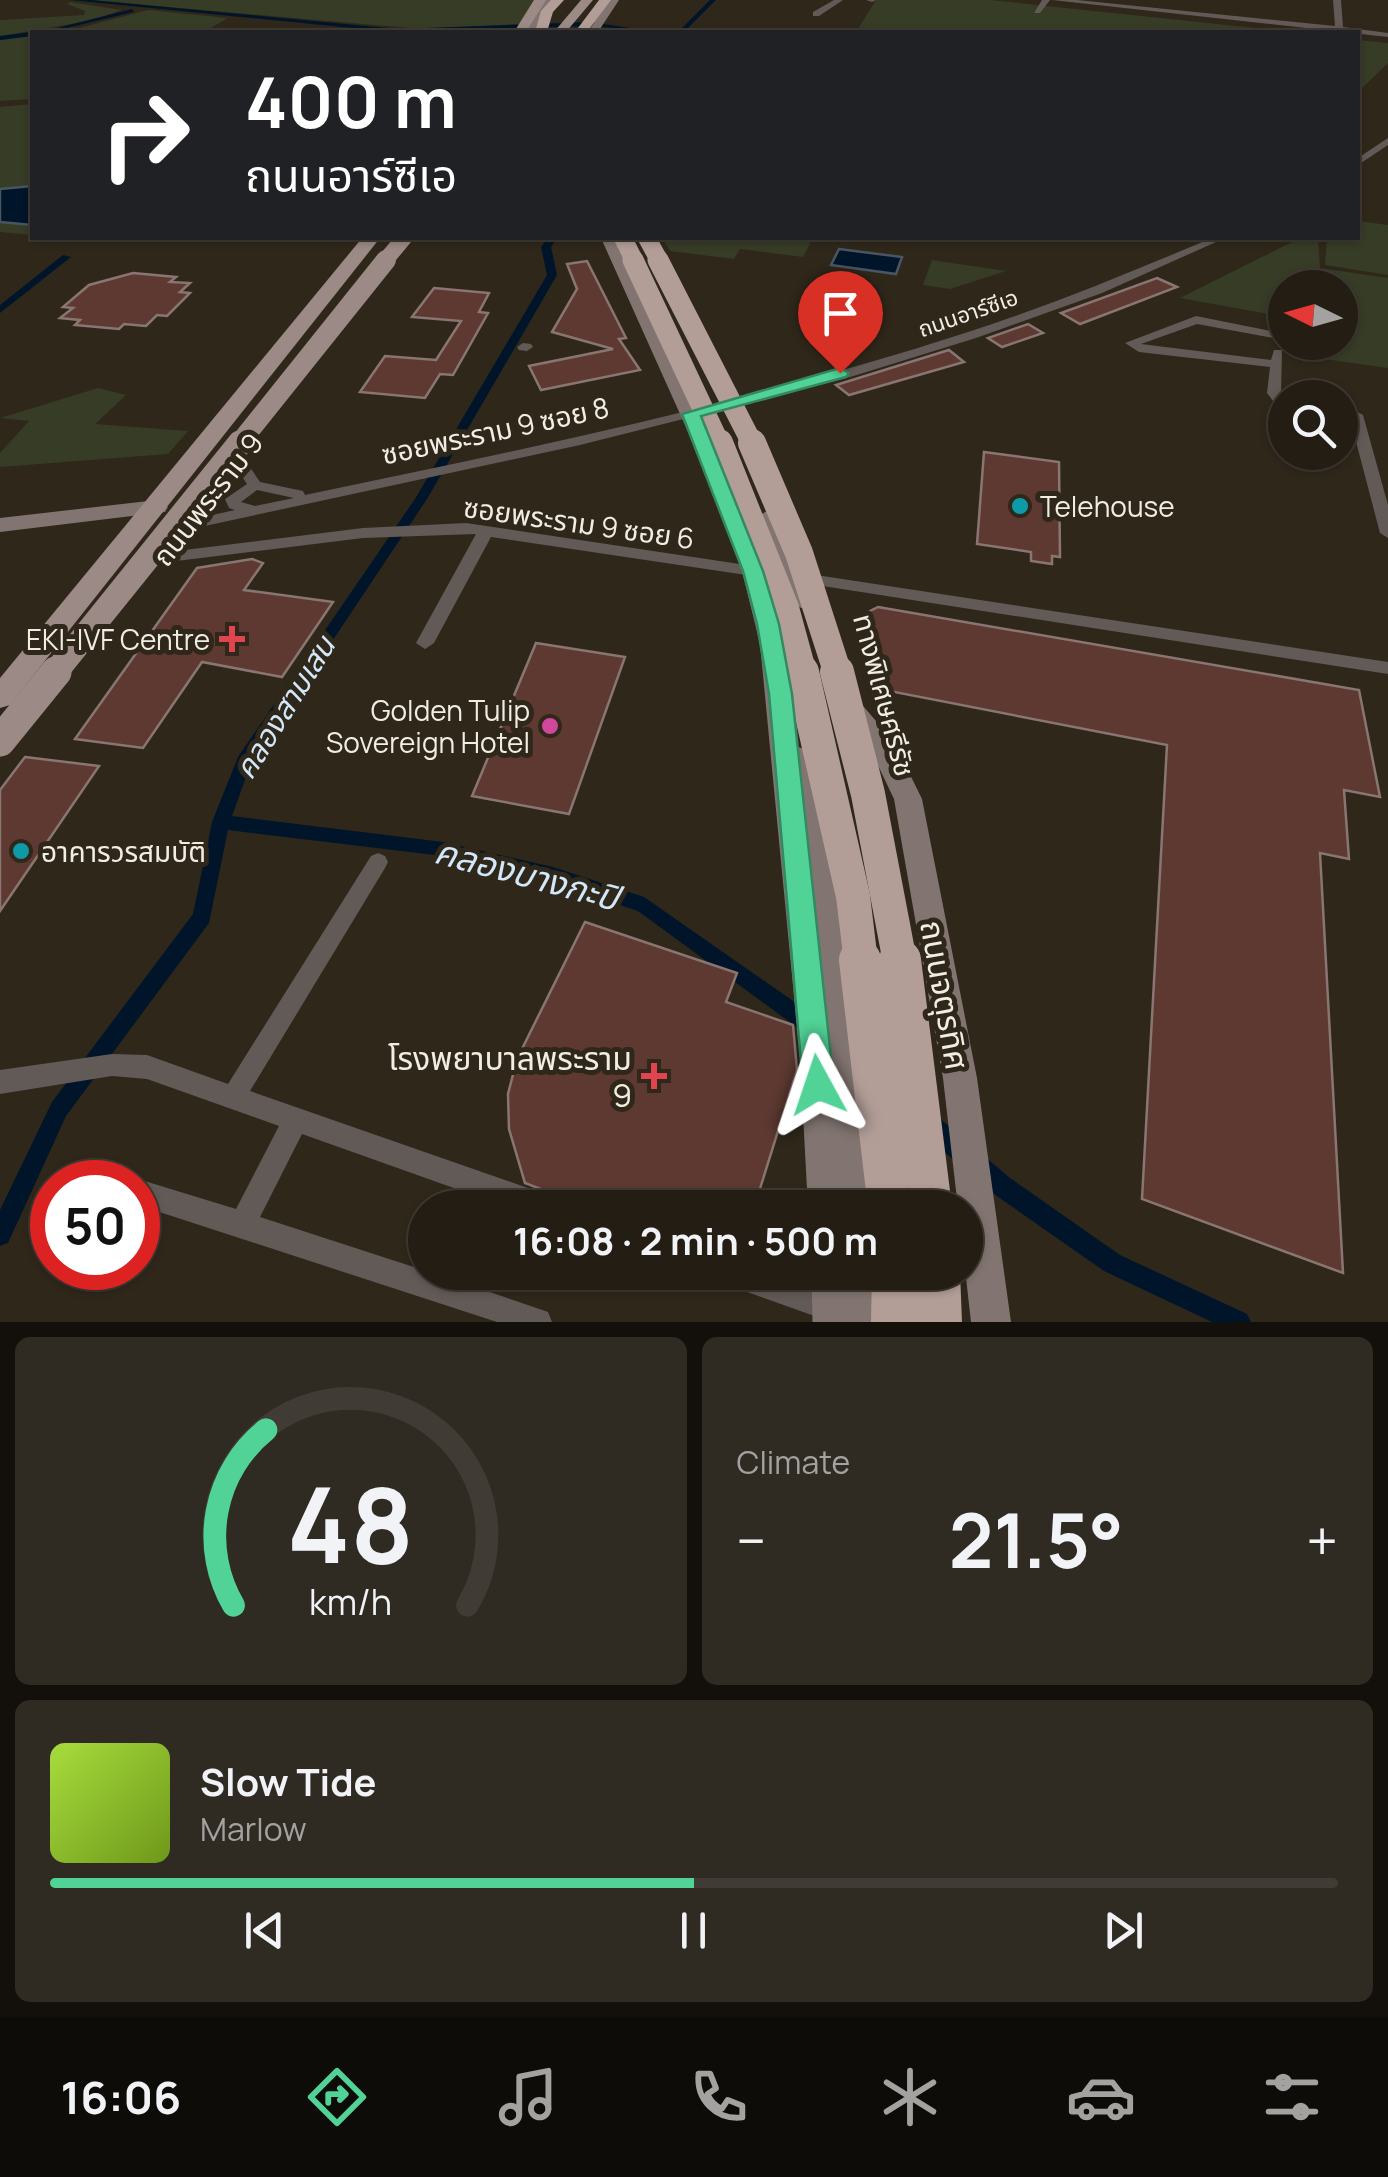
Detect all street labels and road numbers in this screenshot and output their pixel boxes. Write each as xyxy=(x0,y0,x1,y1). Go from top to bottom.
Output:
street label: ถนนอาร์ซีเอ xyxy=(914,282,1022,344)
street label: ซอยพระราม 9 ซอย 8 xyxy=(378,387,612,473)
street label: ถนนพระราม 9 xyxy=(143,425,271,573)
street label: ซอยพระราม 9 ซอย 6 xyxy=(461,487,697,557)
street label: ทางพิเศษศรีรัช xyxy=(845,610,925,780)
street label: ถนนจตุรทิศ xyxy=(910,917,980,1073)

